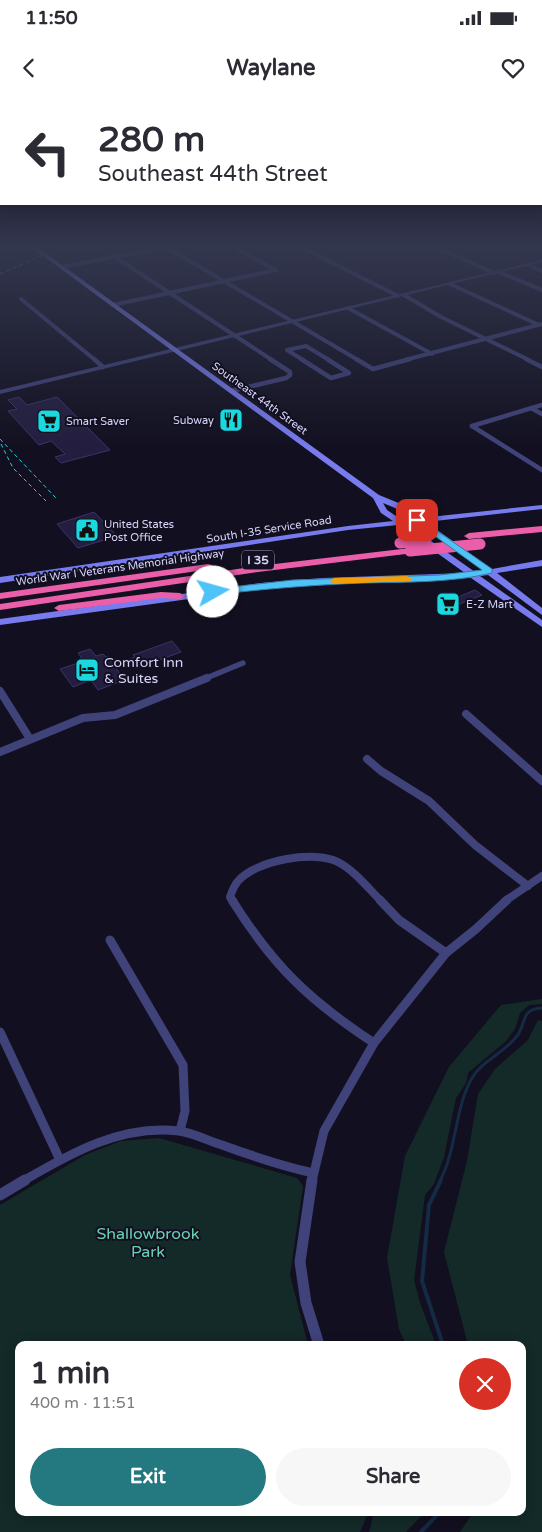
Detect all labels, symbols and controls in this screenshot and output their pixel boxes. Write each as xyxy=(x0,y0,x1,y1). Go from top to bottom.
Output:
text: 11:50 xyxy=(25,7,78,29)
icon: back xyxy=(15,54,43,82)
icon: heart xyxy=(499,54,527,82)
text: Waylane xyxy=(226,55,316,81)
text: 280 m xyxy=(98,119,205,161)
icon: left xyxy=(15,120,80,185)
text: Southeast 44th Street xyxy=(98,161,328,187)
street label: Southeast 44th Street xyxy=(209,359,310,437)
restaurant icon: Subway xyxy=(218,407,244,433)
supermarket icon: Smart Saver xyxy=(36,408,62,434)
place label: Subway xyxy=(173,414,214,427)
place label: Smart Saver xyxy=(66,415,130,428)
pin xyxy=(396,499,438,541)
icon: arrive xyxy=(403,506,431,534)
street label: South I-35 Service Road xyxy=(206,513,333,546)
public building icon: United States Post Office xyxy=(74,517,100,543)
place label: United States Post Office xyxy=(104,518,174,544)
street label: World War I Veterans Memorial Highway xyxy=(15,546,225,589)
road number: I 35 xyxy=(242,550,274,570)
position arrow xyxy=(186,565,238,617)
supermarket icon: E-Z Mart xyxy=(435,591,461,617)
place label: E-Z Mart xyxy=(466,598,513,611)
place label: Comfort Inn & Suites xyxy=(104,654,183,687)
hotel icon: Comfort Inn & Suites xyxy=(74,657,100,683)
park label: Shallowbrook Park xyxy=(97,1224,200,1262)
text: 1 min xyxy=(30,1355,110,1392)
button: close xyxy=(459,1358,511,1410)
text: 400 m · 11:51 xyxy=(30,1393,136,1413)
button: Exit xyxy=(30,1448,266,1506)
button: Share xyxy=(276,1448,511,1506)

